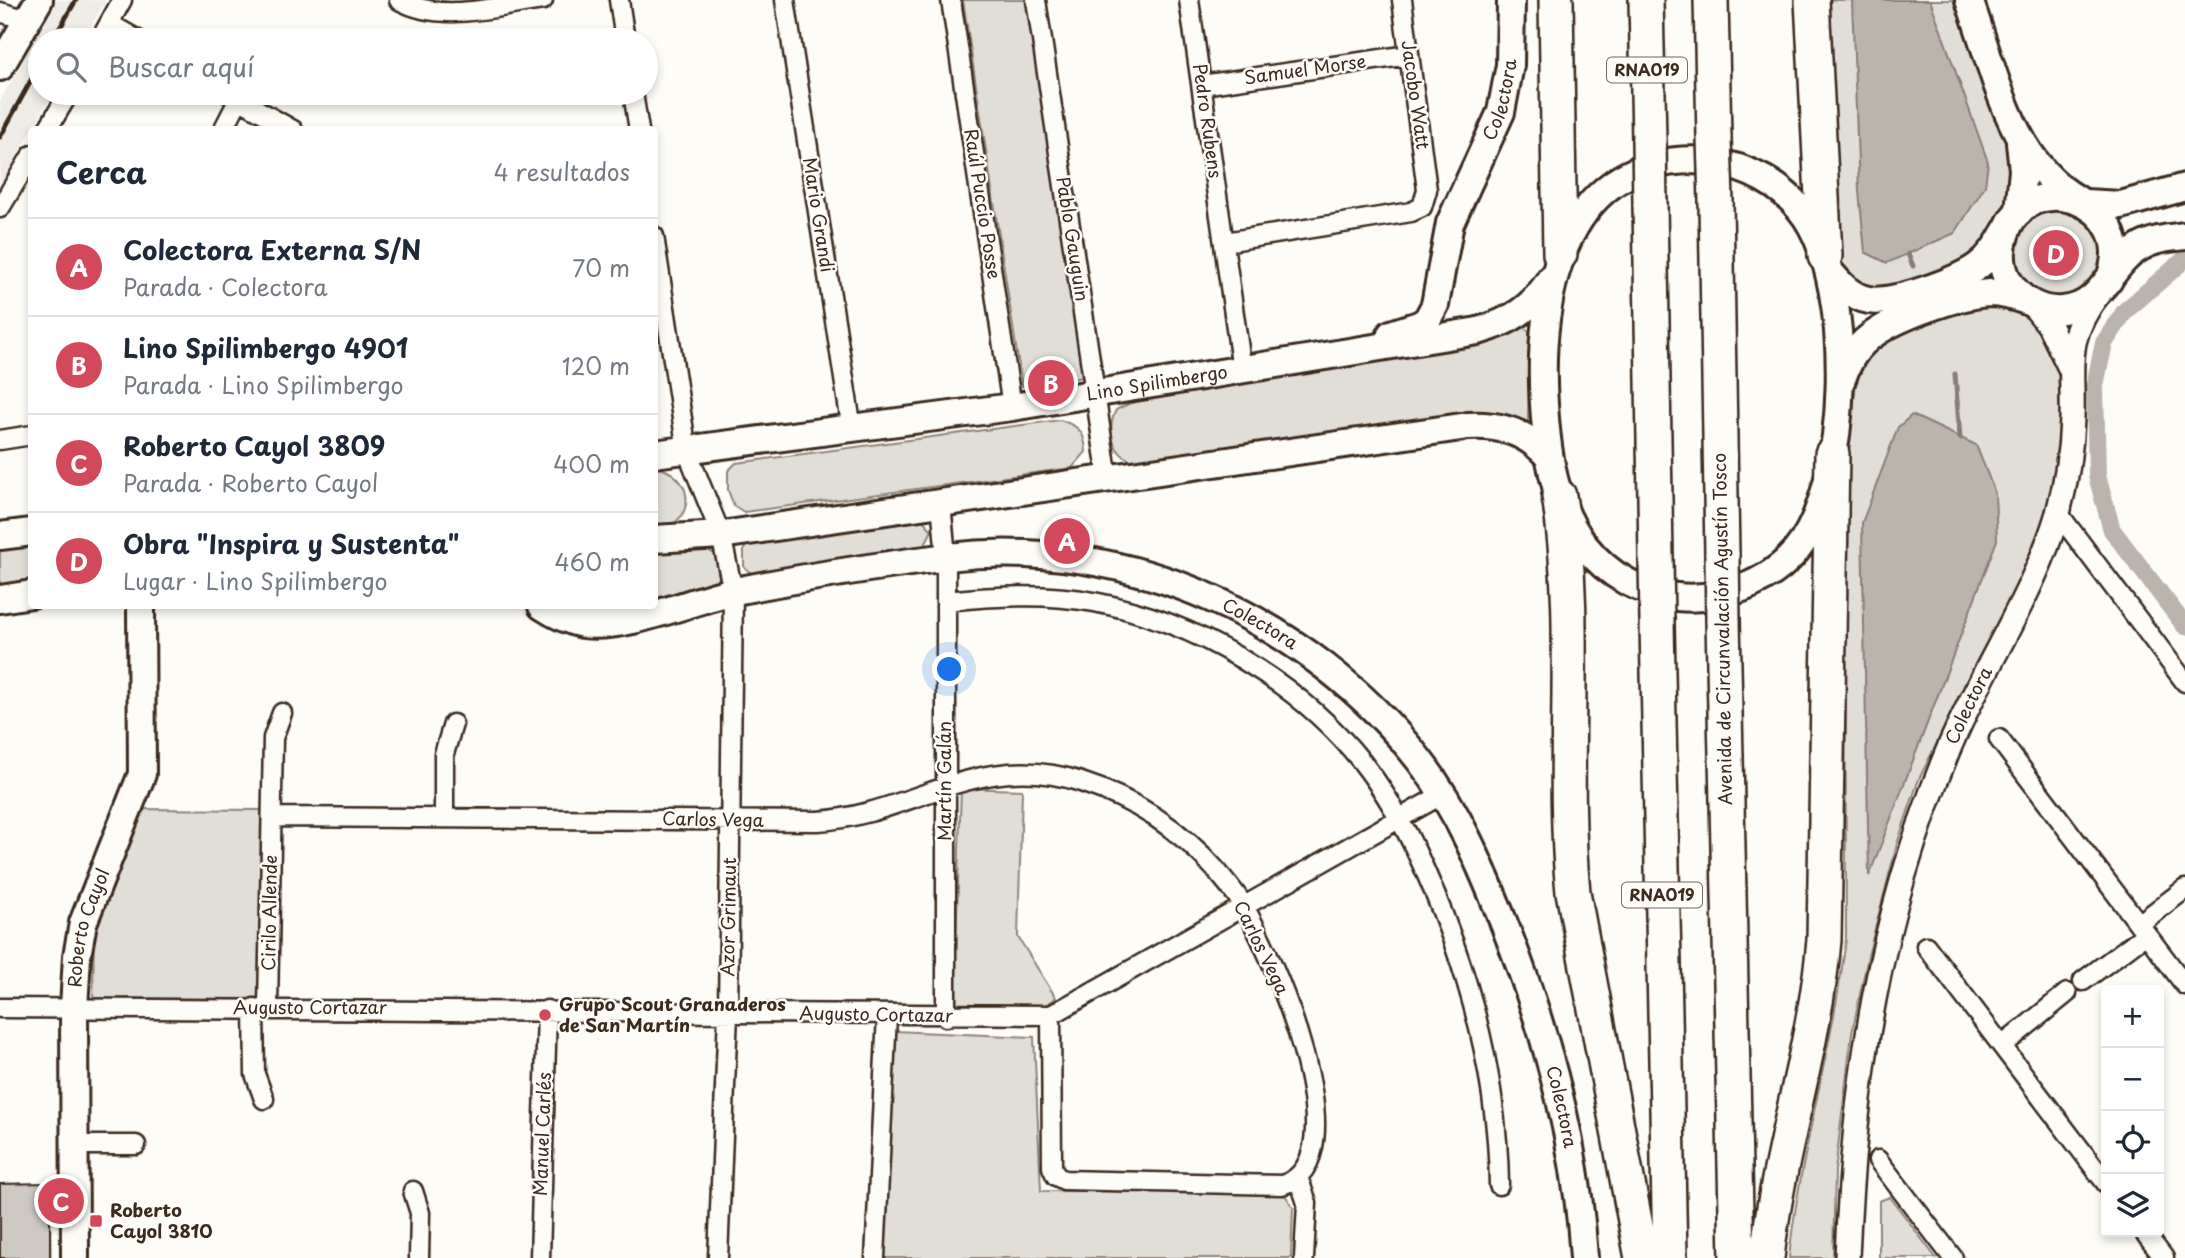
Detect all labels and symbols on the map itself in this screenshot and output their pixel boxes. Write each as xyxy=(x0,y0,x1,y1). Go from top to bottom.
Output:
street label: Jacobo Watt xyxy=(1395,39,1437,151)
street label: Samuel Morse xyxy=(1242,47,1367,90)
road number: RNA019 xyxy=(1607,58,1687,82)
street label: Colectora xyxy=(1475,59,1522,144)
street label: Pedro Rubens xyxy=(1187,62,1230,180)
street label: Raúl Puccio Posse xyxy=(958,127,1009,281)
street label: Mario Grandi xyxy=(797,155,842,274)
street label: Pablo Gauguin xyxy=(1050,174,1097,303)
pin: D xyxy=(2033,227,2079,279)
pin: B xyxy=(1028,357,1074,409)
street label: Lino Spilimbergo xyxy=(1084,357,1229,407)
street label: Avenida de Circunvalación Agustín Tosco xyxy=(1705,453,1738,805)
pin: A xyxy=(1044,515,1090,567)
street label: Colectora xyxy=(1218,590,1304,655)
your location xyxy=(932,652,966,686)
street label: Colectora xyxy=(1937,661,1998,748)
street label: Martín Galán xyxy=(930,721,957,841)
street label: Carlos Vega xyxy=(662,804,765,833)
street label: Cirilo Allende xyxy=(254,855,283,971)
street label: Azor Grimaut xyxy=(713,857,742,977)
street label: Roberto Cayol xyxy=(60,864,115,988)
road number: RNA019 xyxy=(1622,882,1702,908)
street label: Carlos Vega xyxy=(1228,896,1297,1000)
place label: Grupo Scout Granaderos de San Martín xyxy=(559,990,786,1038)
street label: Augusto Cortazar xyxy=(233,993,388,1020)
street label: Augusto Cortazar xyxy=(799,999,954,1028)
marker: Grupo Scout Granaderos de San Martín xyxy=(537,1007,553,1023)
street label: Colectora xyxy=(1540,1062,1585,1150)
street label: Manuel Carlés xyxy=(526,1072,557,1196)
pin: C xyxy=(38,1175,84,1227)
place label: Roberto Cayol 3810 xyxy=(110,1196,213,1244)
marker: Roberto Cayol 3810 xyxy=(88,1213,104,1229)

